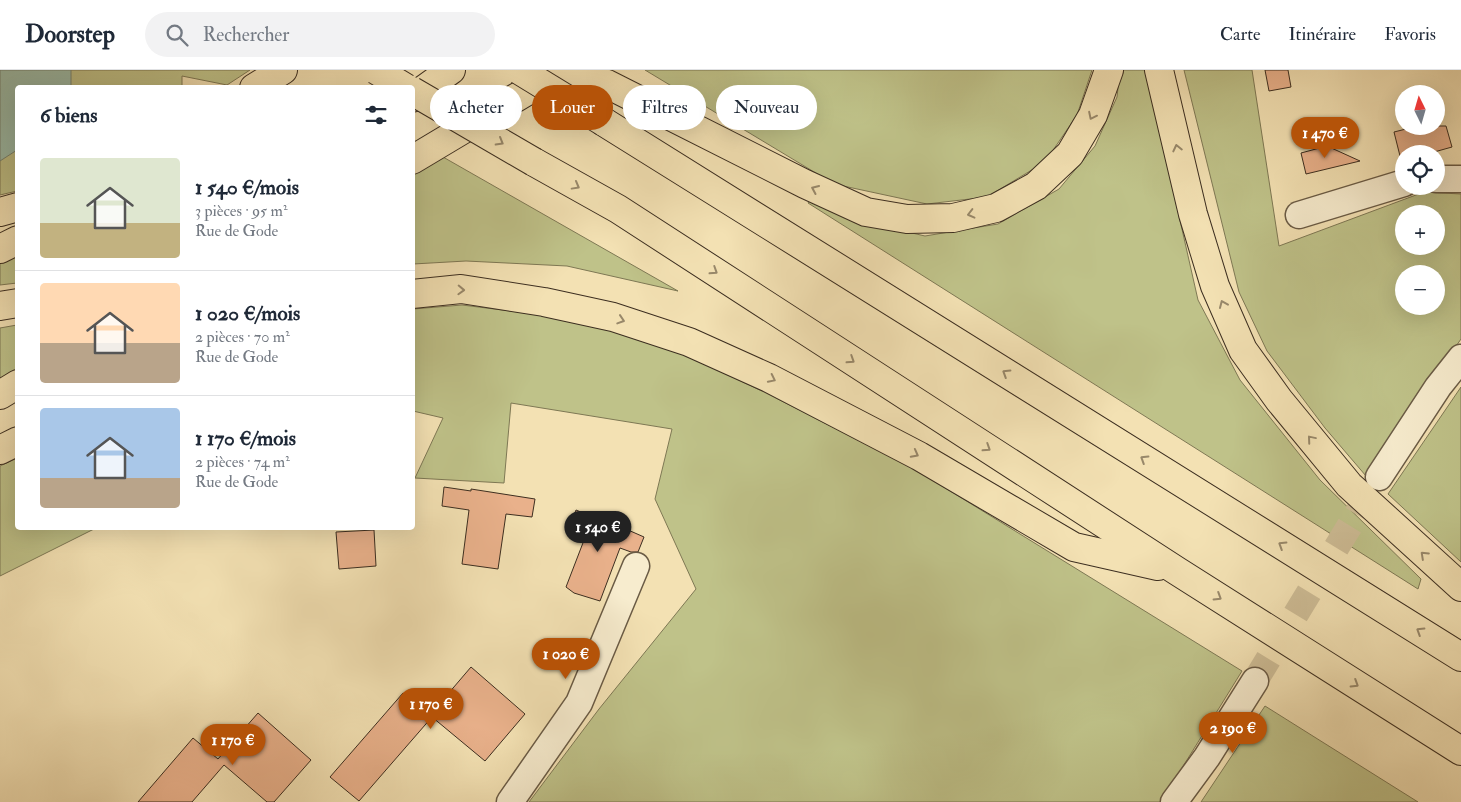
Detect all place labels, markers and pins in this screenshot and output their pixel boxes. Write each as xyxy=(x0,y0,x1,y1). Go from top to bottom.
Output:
pin: 1 470 € xyxy=(1279,116,1371,159)
pin: 1 540 € xyxy=(552,510,644,553)
pin: 1 020 € xyxy=(520,638,612,680)
pin: 1 170 € xyxy=(385,688,477,730)
pin: 2 190 € xyxy=(1187,712,1279,754)
pin: 1 170 € xyxy=(187,724,279,766)

